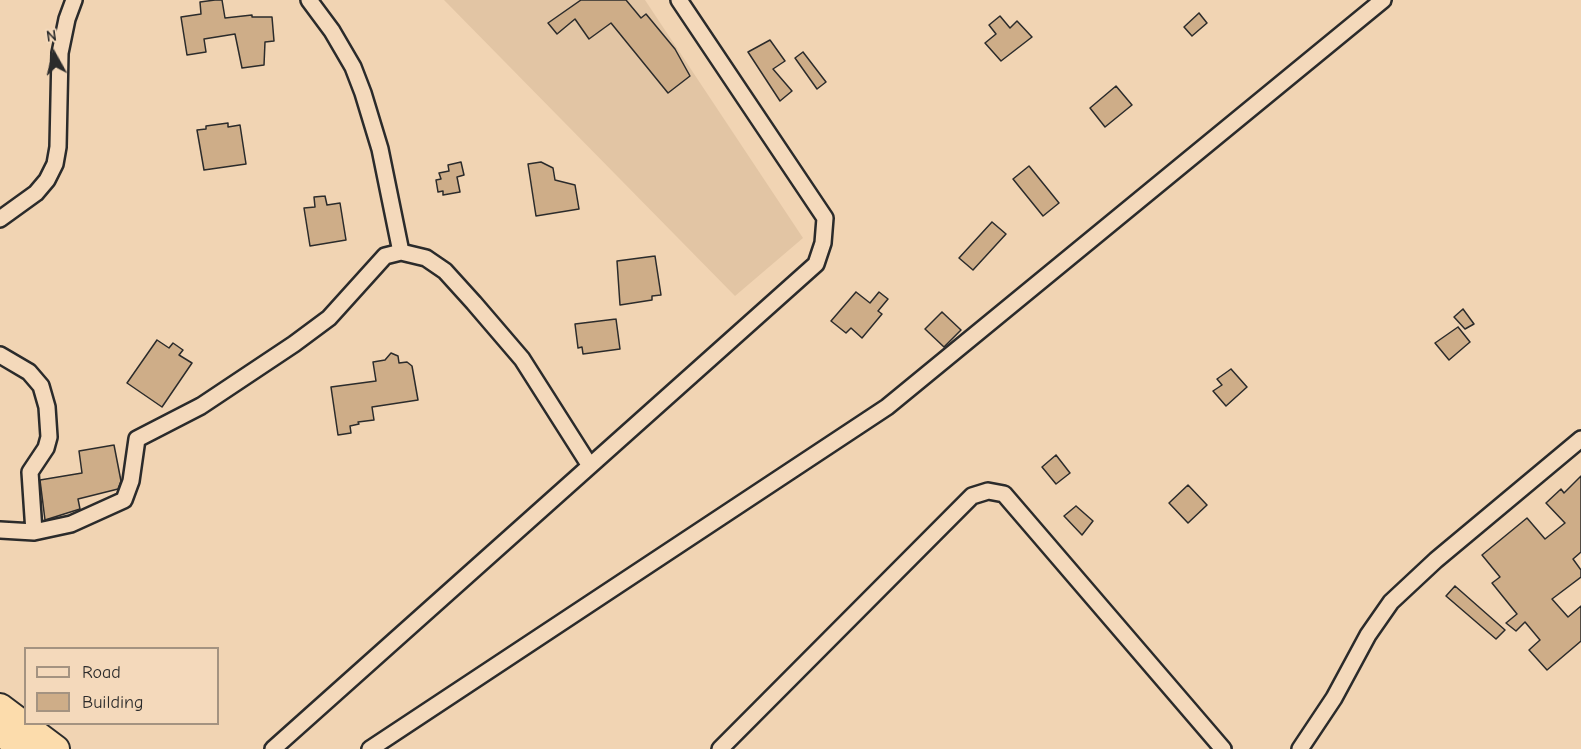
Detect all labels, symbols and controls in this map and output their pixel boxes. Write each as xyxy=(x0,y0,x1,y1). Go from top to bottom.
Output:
north arrow xyxy=(24,24,84,84)
text: N xyxy=(45,27,58,46)
legend xyxy=(24,647,219,725)
text: Road xyxy=(82,662,121,683)
text: Building xyxy=(82,692,144,713)

